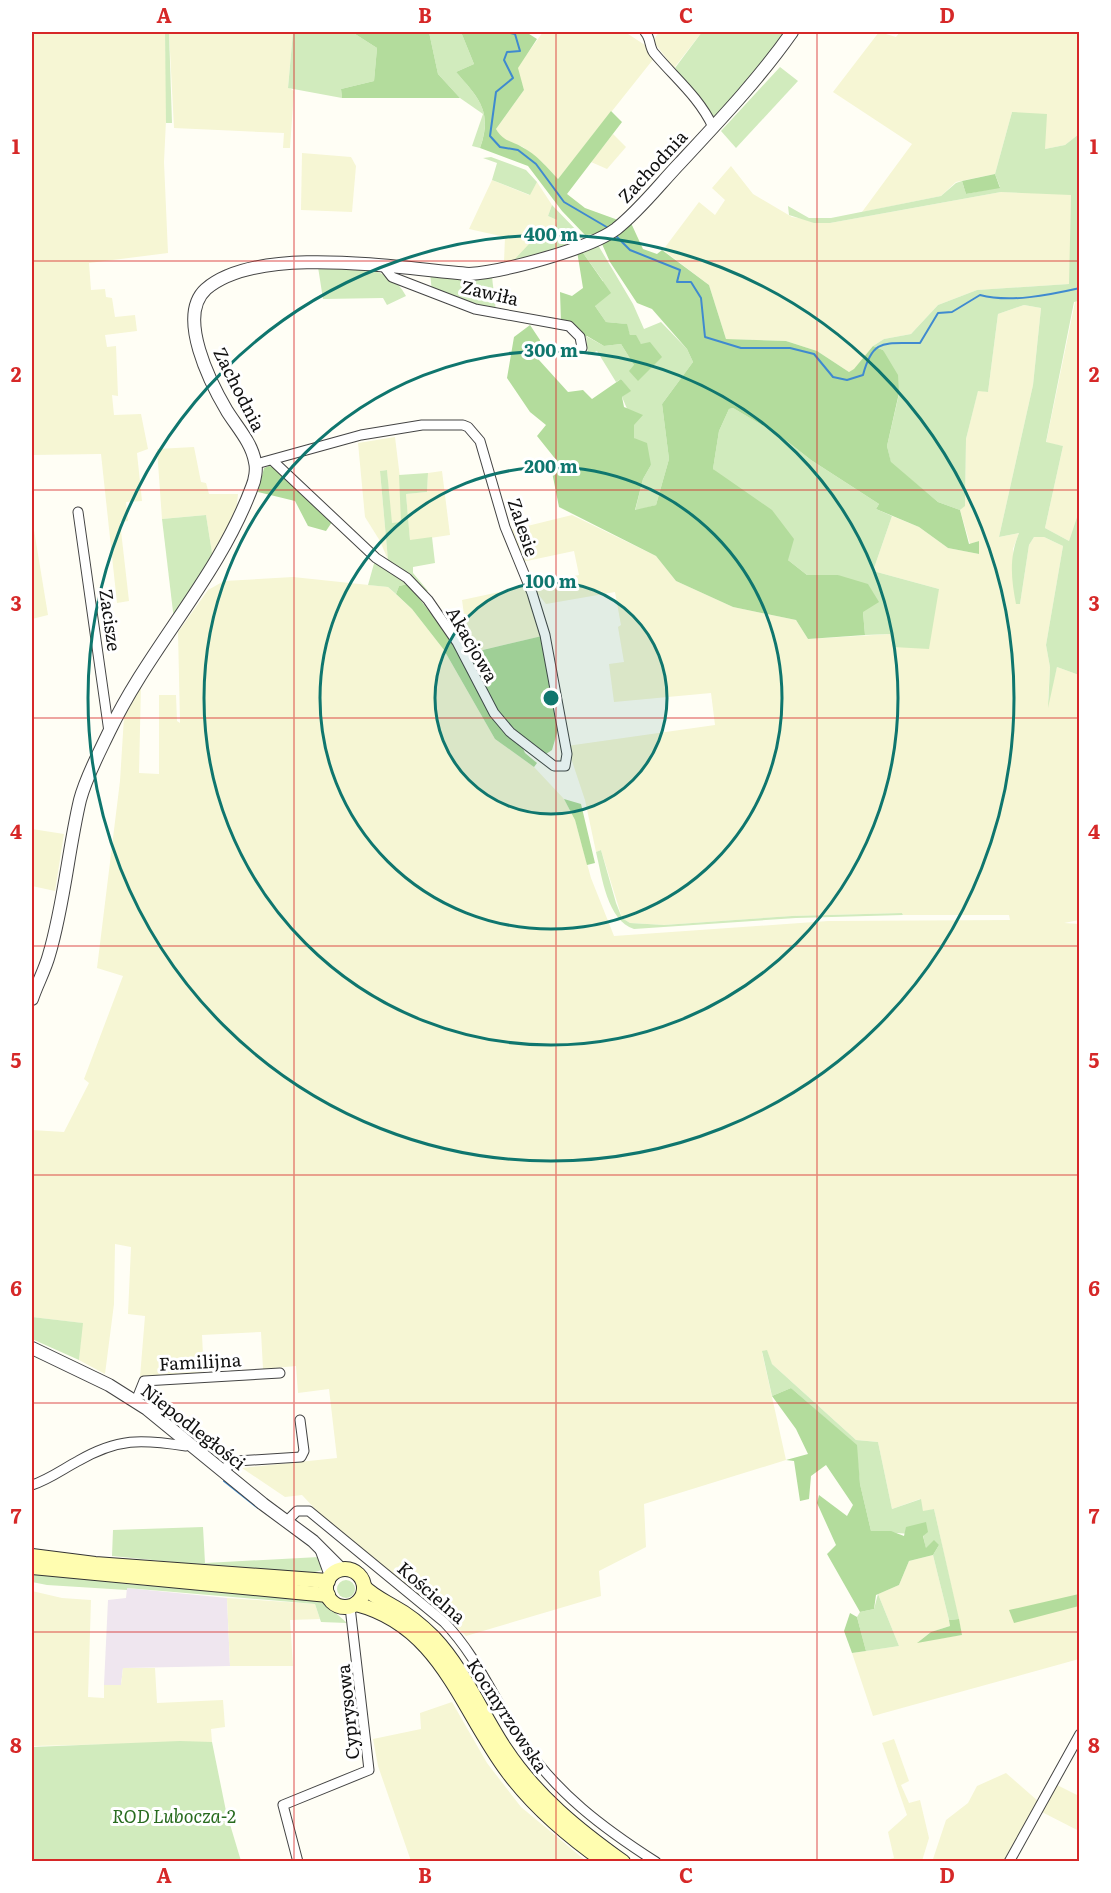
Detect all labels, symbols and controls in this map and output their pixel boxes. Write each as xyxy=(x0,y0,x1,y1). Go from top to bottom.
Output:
text: A xyxy=(156,0,172,29)
text: B xyxy=(418,0,432,29)
text: C xyxy=(679,0,693,29)
text: D xyxy=(939,0,955,29)
street label: Zachodnia xyxy=(611,123,693,209)
text: 1 xyxy=(12,130,20,160)
text: 1 xyxy=(1090,130,1098,160)
text: 400 m xyxy=(524,220,578,247)
street label: Zawiła xyxy=(459,272,522,312)
text: 300 m xyxy=(524,336,578,363)
street label: Zachodnia xyxy=(207,342,273,436)
text: 2 xyxy=(11,358,22,388)
text: 2 xyxy=(1089,358,1100,388)
text: 200 m xyxy=(524,452,578,479)
street label: Zalesie xyxy=(501,494,547,560)
text: 100 m xyxy=(525,567,577,594)
text: 3 xyxy=(10,587,22,617)
street label: Zacisze xyxy=(93,587,129,653)
text: 3 xyxy=(1088,587,1100,617)
street label: Akacjowa xyxy=(440,601,506,687)
centre of rings xyxy=(541,688,561,708)
text: 4 xyxy=(10,815,22,845)
text: 4 xyxy=(1088,815,1100,845)
text: 5 xyxy=(11,1044,22,1074)
text: 5 xyxy=(1089,1044,1100,1074)
text: 6 xyxy=(10,1272,22,1302)
text: 6 xyxy=(1088,1272,1100,1302)
street label: Familijna xyxy=(158,1345,242,1377)
street label: Niepodległości xyxy=(136,1376,252,1476)
text: 7 xyxy=(11,1500,22,1530)
text: 7 xyxy=(1089,1500,1100,1530)
street label: Kościelna xyxy=(392,1555,472,1630)
street label: Kocmyrzowska xyxy=(461,1653,555,1778)
street label: Cyprysowa xyxy=(329,1663,365,1761)
text: 8 xyxy=(10,1729,22,1759)
text: 8 xyxy=(1088,1729,1100,1759)
park label: ROD Lubocza-2 xyxy=(112,1802,236,1829)
text: A xyxy=(156,1859,172,1889)
text: B xyxy=(418,1859,432,1889)
text: C xyxy=(679,1859,693,1889)
text: D xyxy=(939,1859,955,1889)

